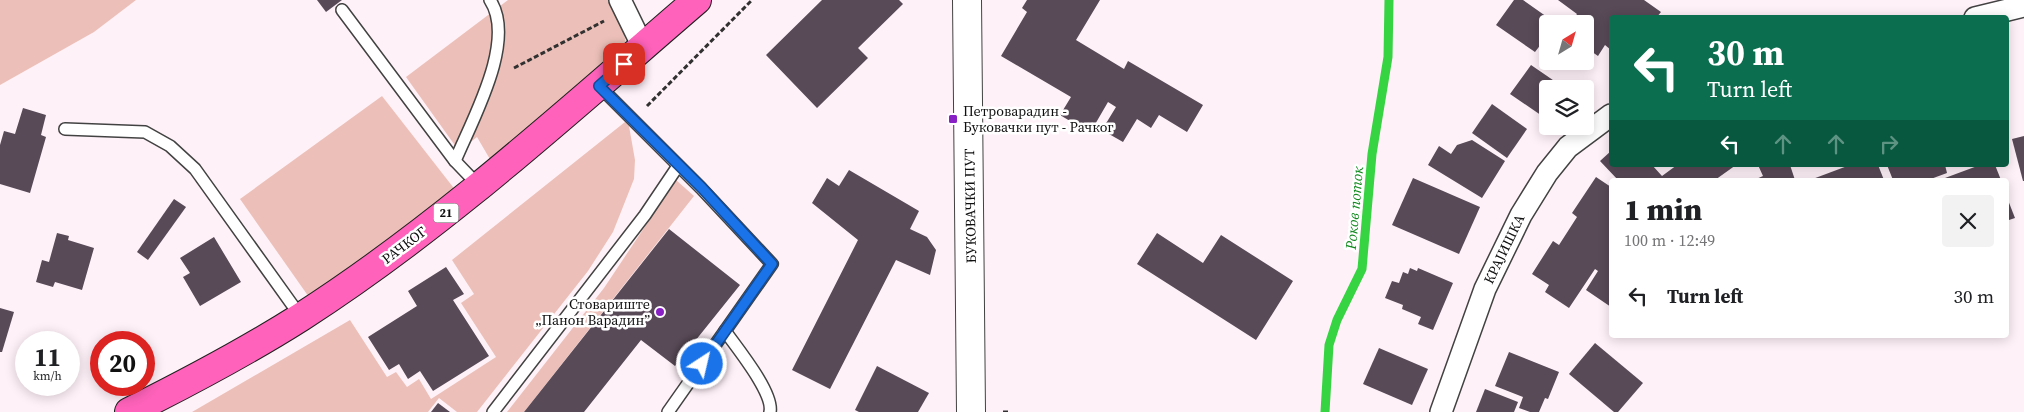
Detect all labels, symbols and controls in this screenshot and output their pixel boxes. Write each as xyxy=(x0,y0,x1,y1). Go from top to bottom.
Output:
north arrow xyxy=(1539,15,1594,70)
map controls xyxy=(1539,15,1594,135)
text: 30 m xyxy=(1707,29,1784,77)
icon: left xyxy=(1624,35,1689,100)
pin xyxy=(603,43,645,85)
icon: arrive xyxy=(610,50,638,78)
text: Turn left xyxy=(1707,74,1792,104)
button: layers xyxy=(1539,80,1594,135)
place label: Петроварадин - Буковачки пут - Рачког xyxy=(963,101,1114,137)
marker: Петроварадин - Буковачки пут - Рачког xyxy=(947,113,959,125)
icon: left xyxy=(1716,130,1744,158)
icon: ahead xyxy=(1769,130,1797,158)
icon: ahead xyxy=(1822,130,1850,158)
icon: right xyxy=(1875,130,1903,158)
street label: БУКОВАЧКИ ПУТ xyxy=(959,148,981,264)
water label: Роков поток xyxy=(1340,165,1368,252)
text: 1 min xyxy=(1624,189,1702,230)
button: close xyxy=(1942,195,1994,247)
road number: 21 xyxy=(434,204,458,222)
street label: КРАЈИШКА xyxy=(1479,210,1530,287)
street label: РАЧКОГ xyxy=(377,221,431,268)
text: 100 m · 12:49 xyxy=(1624,229,1715,251)
icon: left xyxy=(1624,282,1652,310)
text: Turn left xyxy=(1667,283,1743,309)
text: 30 m xyxy=(1953,283,1994,309)
place label: Стовариште „Панон Варадин” xyxy=(536,294,650,330)
marker: Стовариште „Панон Варадин” xyxy=(654,306,666,318)
speed limit sign: 20 xyxy=(90,331,155,396)
position arrow xyxy=(675,337,727,389)
text: 11 xyxy=(34,340,61,374)
text: km/h xyxy=(33,368,62,384)

